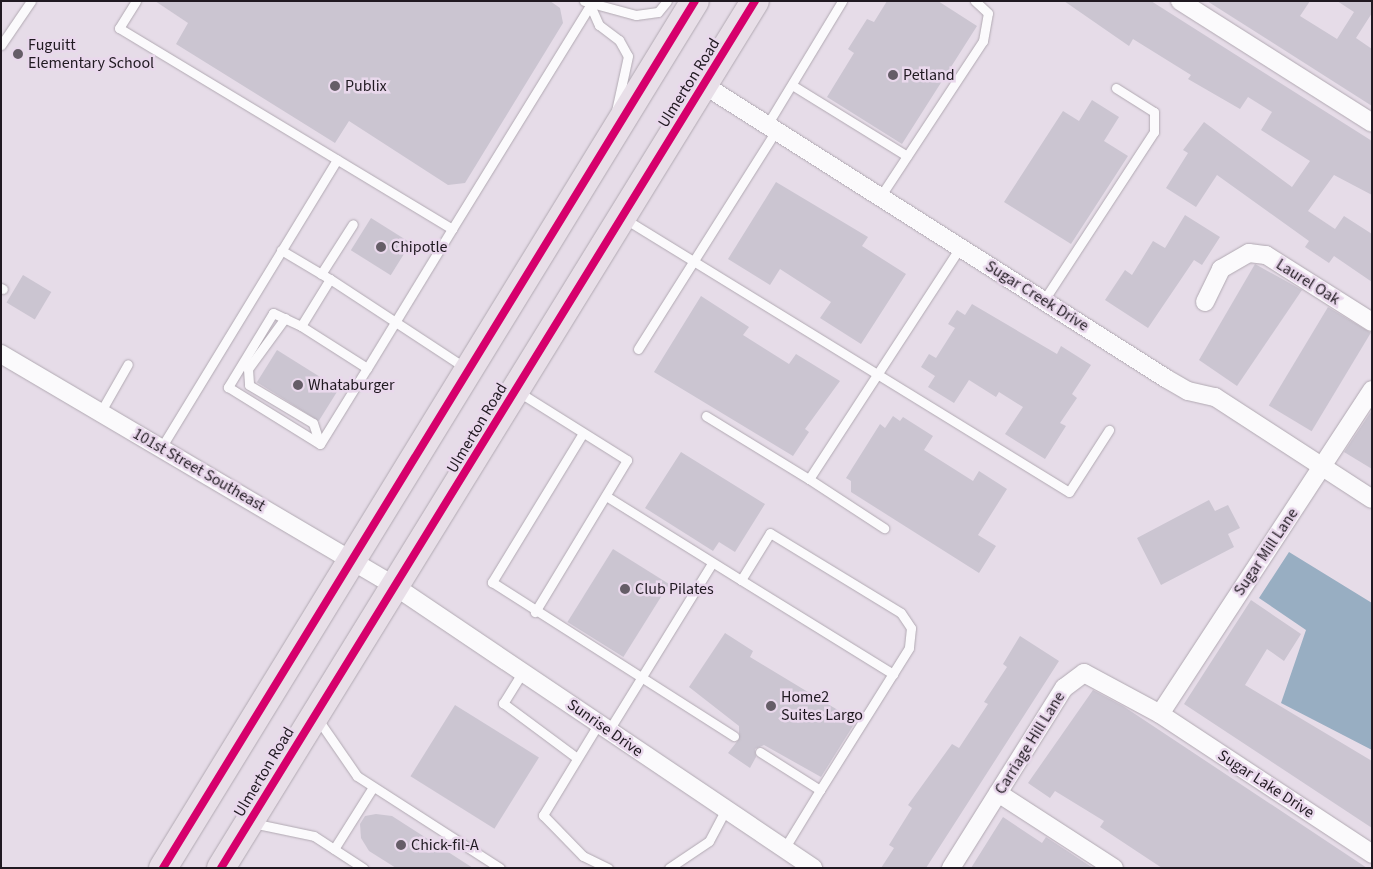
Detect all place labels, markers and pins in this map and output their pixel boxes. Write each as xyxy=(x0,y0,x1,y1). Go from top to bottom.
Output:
place label: Fuguitt Elementary School xyxy=(28,35,154,73)
marker: Fuguitt Elementary School xyxy=(12,48,24,60)
place label: Petland xyxy=(903,65,955,85)
marker: Petland xyxy=(887,69,899,81)
place label: Publix xyxy=(345,76,387,96)
marker: Publix xyxy=(329,80,341,92)
place label: Chipotle xyxy=(391,237,447,257)
marker: Chipotle xyxy=(375,241,387,253)
place label: Whataburger xyxy=(308,375,395,395)
marker: Whataburger xyxy=(292,379,304,391)
place label: Club Pilates xyxy=(635,579,714,599)
marker: Club Pilates xyxy=(619,583,631,595)
place label: Home2 Suites Largo xyxy=(781,687,863,725)
marker: Home2 Suites Largo xyxy=(765,700,777,712)
place label: Chick-fil-A xyxy=(411,835,479,855)
marker: Chick-fil-A xyxy=(395,839,407,851)

